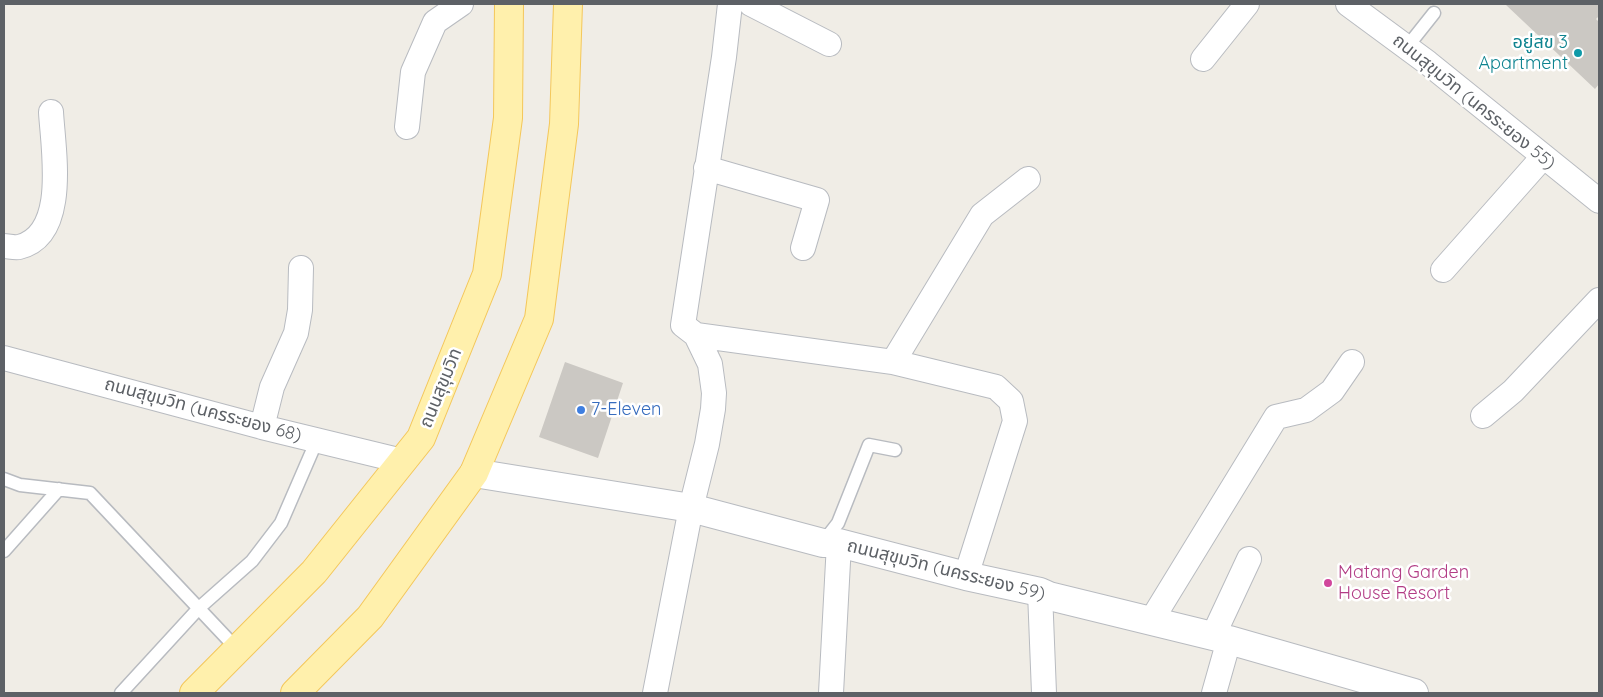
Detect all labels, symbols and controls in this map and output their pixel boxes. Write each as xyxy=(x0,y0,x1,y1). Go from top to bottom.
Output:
street label: ถนนสุขุมวิท (นครระยอง 55) xyxy=(1388,30,1560,174)
place label: อยู่สข 3 Apartment xyxy=(1478,32,1568,74)
marker: อยู่สข 3 Apartment xyxy=(1572,47,1584,59)
street label: ถนนสุขุมวิท xyxy=(415,345,467,431)
street label: ถนนสุขุมวิท (นครระยอง 68) xyxy=(102,373,304,447)
place label: 7-Eleven xyxy=(591,399,662,421)
marker: 7-Eleven xyxy=(575,404,587,416)
street label: ถนนสุขุมวิท (นครระยอง 59) xyxy=(845,535,1047,605)
place label: Matang Garden House Resort xyxy=(1338,562,1469,604)
marker: Matang Garden House Resort xyxy=(1322,577,1334,589)

